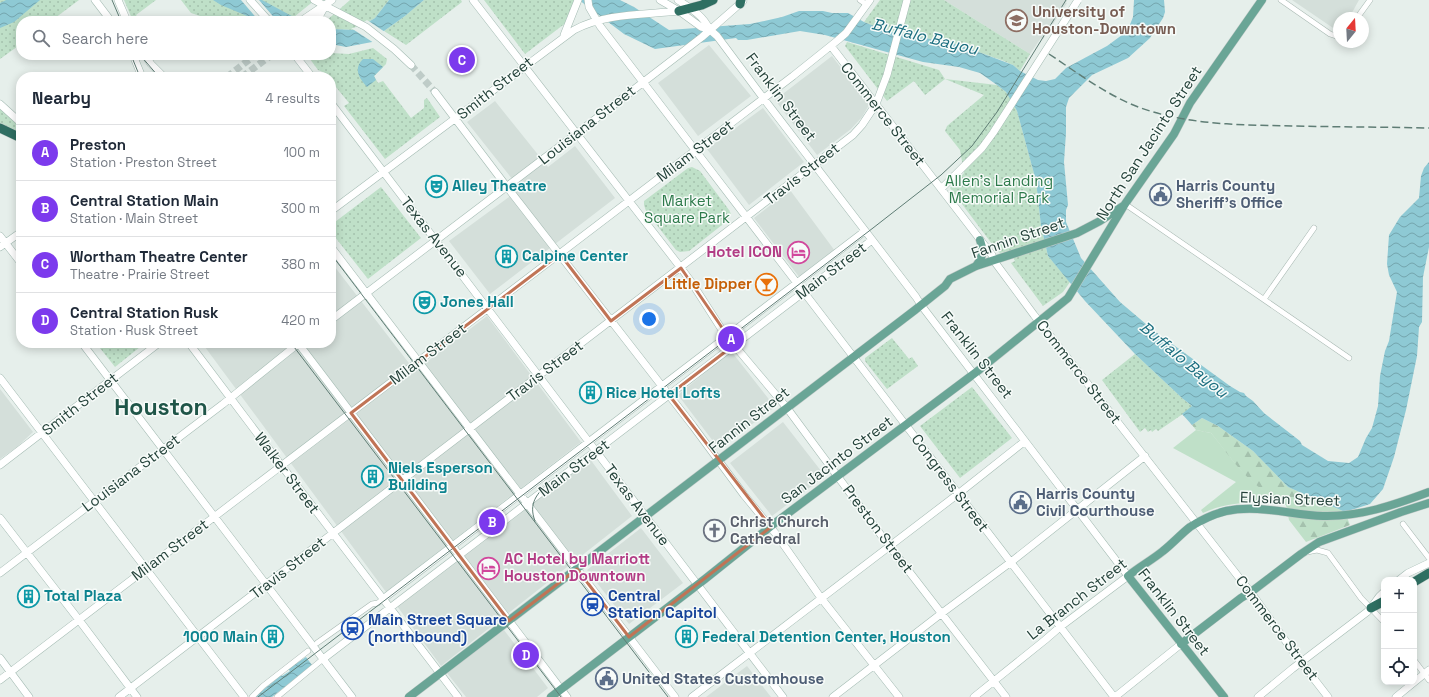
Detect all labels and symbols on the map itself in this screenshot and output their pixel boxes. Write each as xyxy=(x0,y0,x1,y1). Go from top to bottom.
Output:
place label: University of Houston-Downtown xyxy=(1032,2,1176,38)
school or university icon: University of Houston-Downtown xyxy=(1003,8,1029,34)
north arrow xyxy=(1333,12,1369,48)
water label: Buffalo Bayou xyxy=(870,13,981,60)
pin: C xyxy=(449,45,475,75)
street label: Franklin Street xyxy=(742,49,821,145)
street label: Smith Street xyxy=(453,52,537,123)
street label: Commerce Street xyxy=(837,58,930,169)
street label: North San Jacinto Street xyxy=(1092,62,1206,223)
street label: Louisiana Street xyxy=(534,81,639,168)
street label: Milam Street xyxy=(652,115,737,186)
street label: Travis Street xyxy=(760,138,843,209)
park label: Allen's Landing Memorial Park xyxy=(945,171,1053,207)
theatre icon: Alley Theatre xyxy=(423,173,449,199)
place label: Alley Theatre xyxy=(452,176,547,195)
place label: Harris County Sheriff's Office xyxy=(1176,176,1283,212)
public building icon: Harris County Sheriff's Office xyxy=(1147,182,1173,208)
park label: Market Square Park xyxy=(644,191,730,227)
street label: Texas Avenue xyxy=(397,192,472,281)
street label: Fannin Street xyxy=(969,213,1067,262)
street label: Main Street xyxy=(791,238,870,304)
hotel icon: Hotel ICON xyxy=(785,239,811,265)
place label: Hotel ICON xyxy=(706,242,782,261)
building icon: Calpine Center xyxy=(494,243,520,269)
place label: Calpine Center xyxy=(522,246,628,265)
bar icon: Little Dipper xyxy=(754,271,780,297)
place label: Little Dipper xyxy=(664,274,752,293)
theatre icon: Jones Hall xyxy=(412,289,438,315)
place label: Jones Hall xyxy=(440,292,514,311)
street label: Franklin Street xyxy=(937,307,1017,402)
your location xyxy=(639,309,659,329)
street label: Commerce Street xyxy=(1033,316,1126,427)
water label: Buffalo Bayou xyxy=(1135,316,1233,403)
street label: Milam Street xyxy=(385,318,470,389)
pin: A xyxy=(718,324,744,354)
street label: Travis Street xyxy=(503,336,587,405)
street label: Smith Street xyxy=(38,368,122,439)
building icon: Rice Hotel Lofts xyxy=(578,380,604,406)
street label: Fannin Street xyxy=(704,382,793,457)
place label: Rice Hotel Lofts xyxy=(606,383,721,402)
district label: Houston xyxy=(114,392,208,422)
street label: San Jacinto Street xyxy=(777,411,896,508)
street label: Walker Street xyxy=(251,428,324,517)
street label: Louisiana Street xyxy=(78,429,184,516)
street label: Congress Street xyxy=(907,430,993,535)
street label: Main Street xyxy=(534,435,613,501)
place label: Niels Esperson Building xyxy=(388,458,493,494)
street label: Texas Avenue xyxy=(600,460,674,549)
building icon: Niels Esperson Building xyxy=(360,464,386,490)
street label: Preston Street xyxy=(839,481,918,577)
place label: Harris County Civil Courthouse xyxy=(1036,484,1155,520)
street label: Elysian Street xyxy=(1240,487,1341,510)
public building icon: Harris County Civil Courthouse xyxy=(1007,490,1033,516)
pin: B xyxy=(479,507,505,537)
place label: Christ Church Cathedral xyxy=(730,512,829,548)
street label: Milam Street xyxy=(127,514,212,585)
church icon: Christ Church Cathedral xyxy=(702,518,728,544)
street label: Travis Street xyxy=(246,532,329,603)
place label: AC Hotel by Marriott Houston Downtown xyxy=(504,549,650,585)
street label: La Branch Street xyxy=(1023,554,1131,644)
hotel icon: AC Hotel by Marriott Houston Downtown xyxy=(476,555,502,581)
street label: Franklin Street xyxy=(1134,564,1214,659)
street label: Commerce Street xyxy=(1232,571,1323,684)
building icon: Total Plaza xyxy=(16,583,42,609)
place label: Total Plaza xyxy=(44,586,122,605)
place label: Central Station Capitol xyxy=(608,586,717,622)
station icon: Central Station Capitol xyxy=(580,592,606,618)
place label: Main Street Square (northbound) xyxy=(368,610,508,646)
station icon: Main Street Square (northbound) xyxy=(339,616,365,642)
building icon: 1000 Main xyxy=(260,624,286,650)
building icon: Federal Detention Center, Houston xyxy=(674,624,700,650)
place label: 1000 Main xyxy=(183,627,258,646)
place label: Federal Detention Center, Houston xyxy=(702,627,951,646)
pin: D xyxy=(513,640,539,670)
public building icon: United States Customhouse xyxy=(594,666,620,692)
place label: United States Customhouse xyxy=(622,669,825,688)

